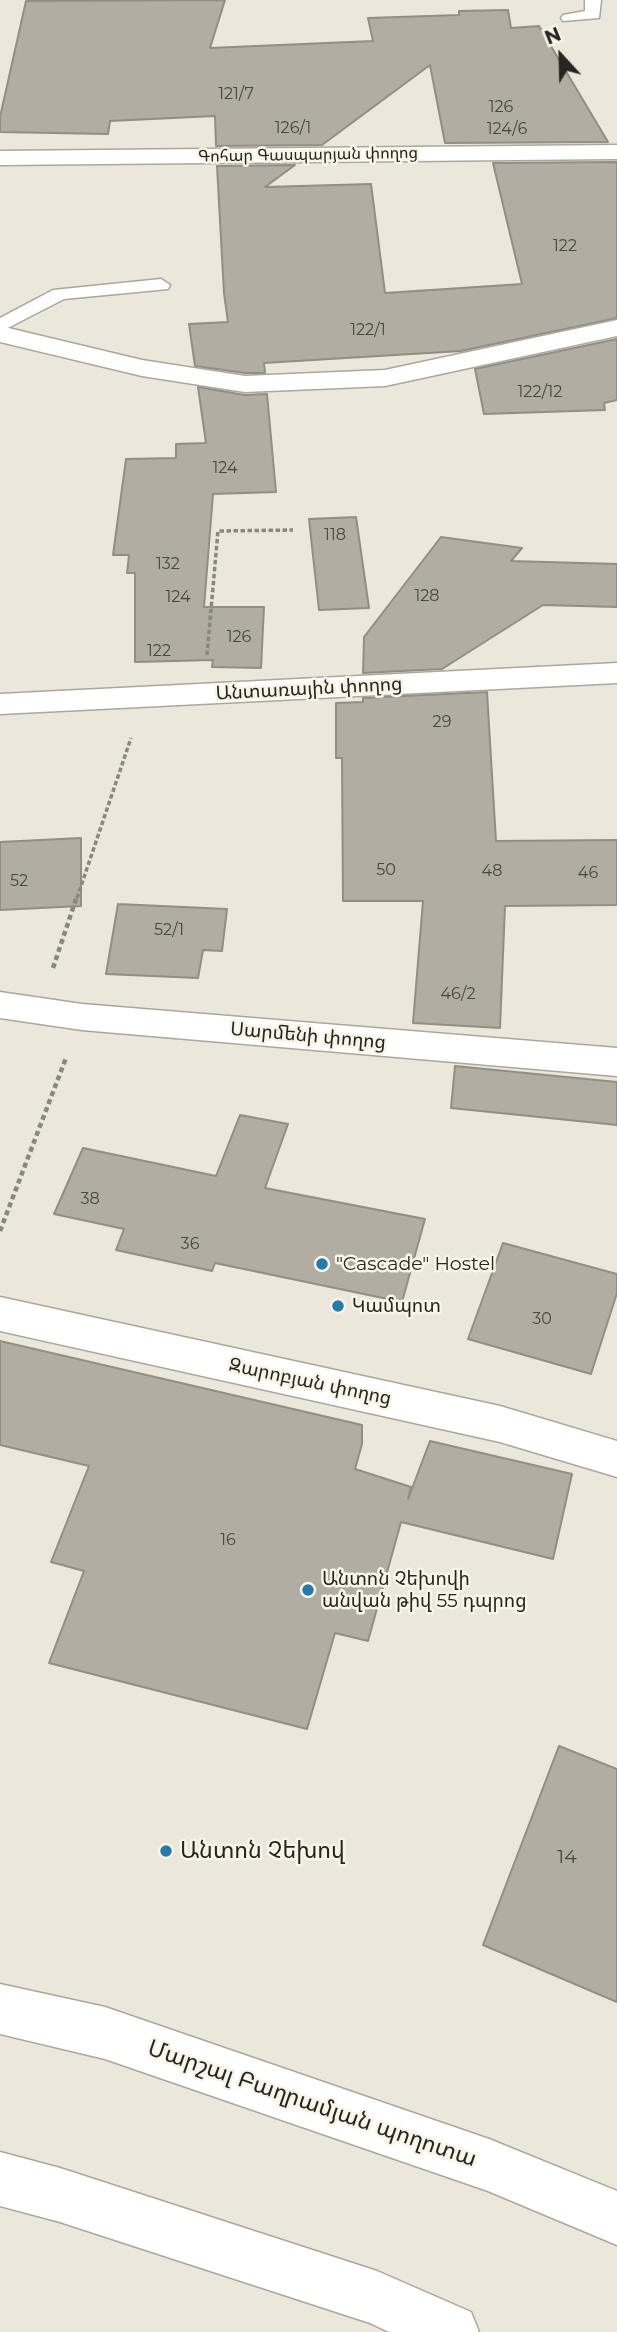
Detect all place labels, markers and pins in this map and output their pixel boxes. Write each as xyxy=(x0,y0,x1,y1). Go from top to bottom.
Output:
place label: "Cascade" Hostel xyxy=(336,1253,495,1275)
marker: "Cascade" Hostel xyxy=(314,1256,330,1272)
place label: Կամպոտ xyxy=(352,1295,441,1317)
marker: Կամպոտ xyxy=(330,1298,346,1314)
place label: Անտոն Չեխովի անվան թիվ 55 դպրոց xyxy=(322,1568,527,1612)
marker: Անտոն Չեխովի անվան թիվ 55 դպրոց xyxy=(300,1582,316,1598)
place label: Անտոն Չեխով xyxy=(180,1837,345,1865)
marker: Անտոն Չեխով xyxy=(158,1843,174,1859)

